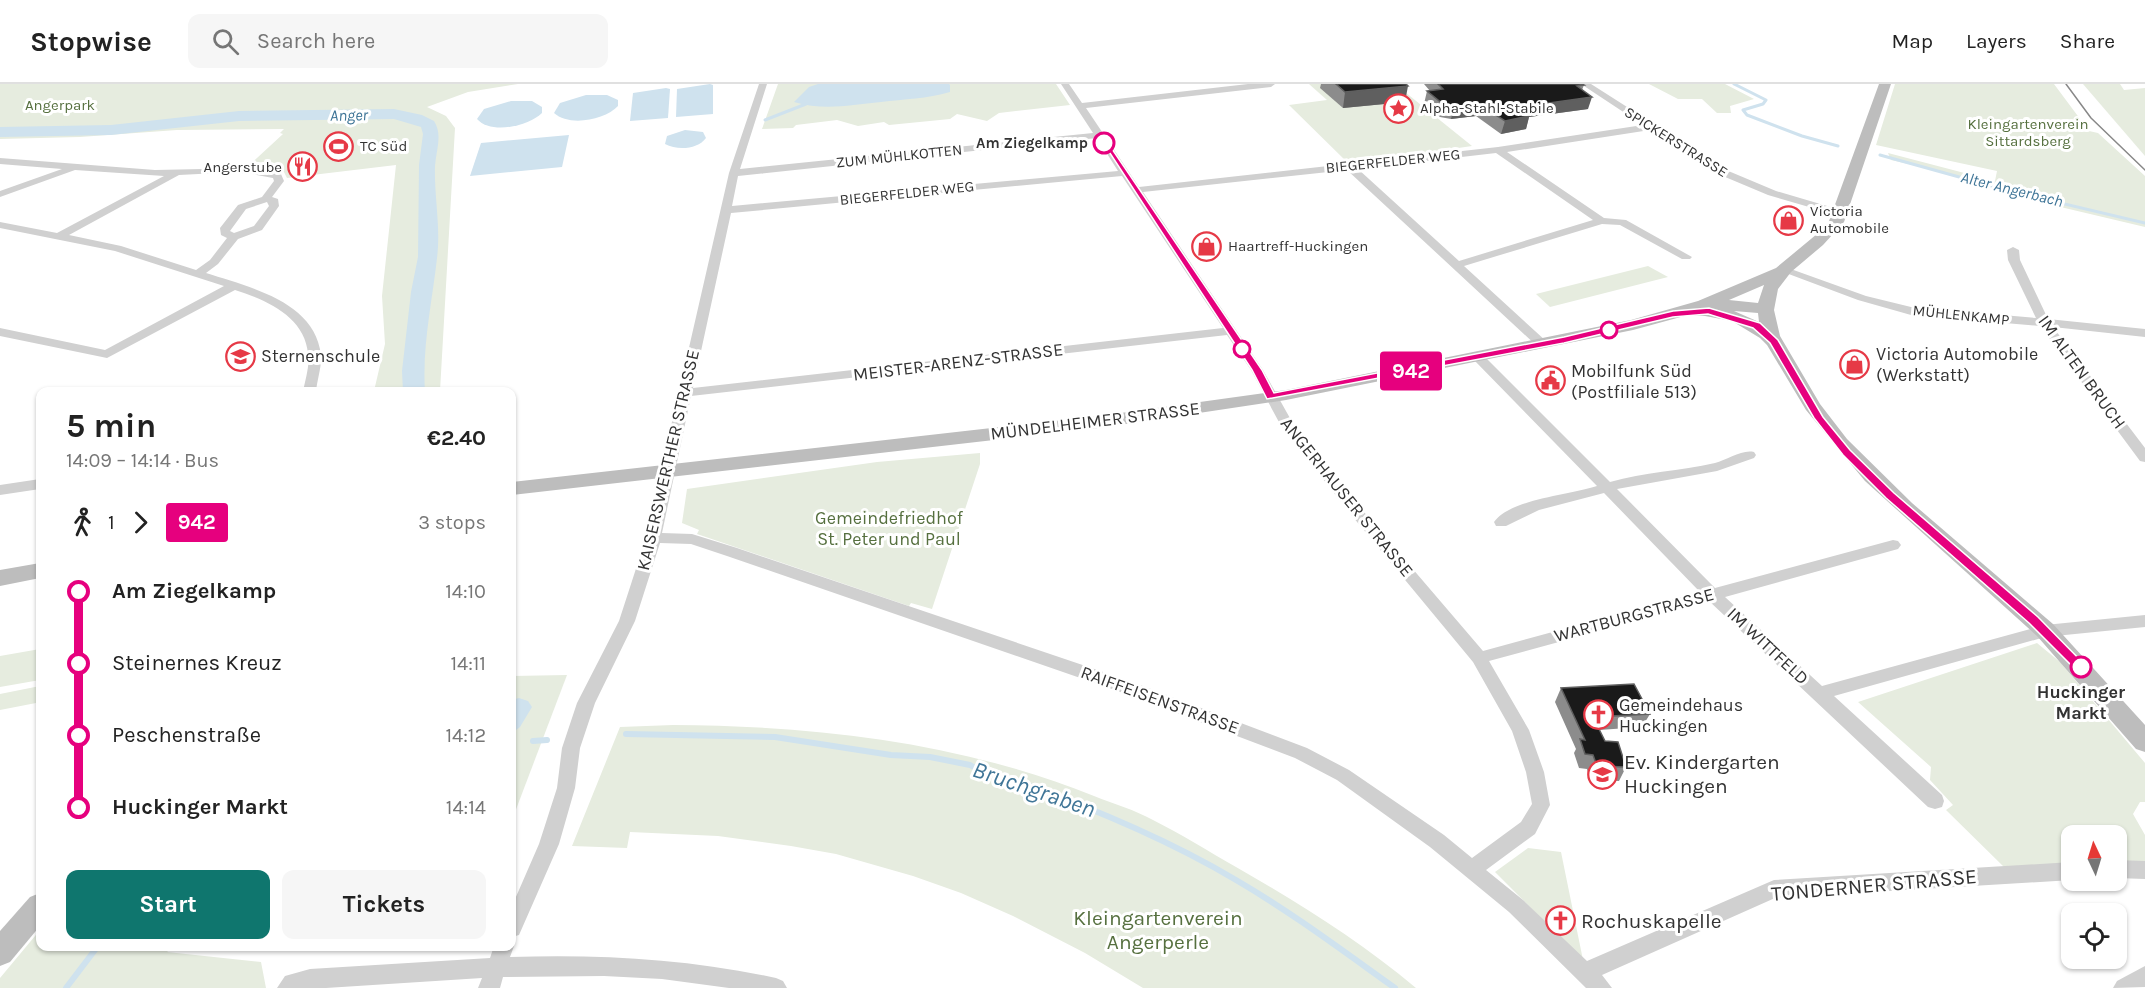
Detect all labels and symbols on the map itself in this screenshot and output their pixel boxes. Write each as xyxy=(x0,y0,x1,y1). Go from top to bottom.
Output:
place icon: Alpha-Stahl-Stabile xyxy=(1383,92,1415,124)
park label: Angerpark xyxy=(25,96,95,114)
place label: Alpha-Stahl-Stabile xyxy=(1420,99,1554,117)
street label: SPICKERSTRASSE xyxy=(1621,103,1731,181)
water label: Anger xyxy=(330,105,369,125)
park label: Kleingartenverein Sittardsberg xyxy=(1968,115,2088,150)
sports icon: TC Süd xyxy=(323,130,355,162)
marker: Am Ziegelkamp xyxy=(1093,132,1115,154)
place label: Am Ziegelkamp xyxy=(976,134,1088,152)
place label: TC Süd xyxy=(360,137,407,155)
street label: ZUM MÜHLKOTTEN xyxy=(835,140,963,172)
street label: BIEGERFELDER WEG xyxy=(1325,145,1461,177)
restaurant icon: Angerstube xyxy=(287,151,319,183)
place label: Angerstube xyxy=(204,158,282,176)
water label: Alter Angerbach xyxy=(1959,167,2065,211)
street label: BIEGERFELDER WEG xyxy=(839,177,975,209)
place label: Victoria Automobile xyxy=(1810,202,1889,237)
shop icon: Victoria Automobile xyxy=(1773,204,1805,236)
shop icon: Haartreff-Huckingen xyxy=(1191,230,1223,262)
place label: Haartreff-Huckingen xyxy=(1228,237,1368,255)
street label: MÜHLENKAMP xyxy=(1912,301,2010,329)
street label: IM ALTEN BRUCH xyxy=(2033,311,2131,433)
unlabelled marker xyxy=(1600,321,1618,339)
street label: MEISTER-ARENZ-STRASSE xyxy=(852,338,1064,386)
school or university icon: Sternenschule xyxy=(224,340,256,372)
unlabelled marker xyxy=(1233,340,1251,358)
place label: Victoria Automobile (Werkstatt) xyxy=(1876,343,2038,386)
place label: Sternenschule xyxy=(261,345,380,367)
street label: KAISERSWERTHER STRASSE xyxy=(632,347,704,573)
shop icon: Victoria Automobile (Werkstatt) xyxy=(1839,348,1871,380)
line badge: 942 xyxy=(1376,352,1446,390)
place label: Mobilfunk Süd (Postfiliale 513) xyxy=(1571,360,1697,403)
public building icon: Mobilfunk Süd (Postfiliale 513) xyxy=(1534,365,1566,397)
street label: MÜNDELHEIMER STRASSE xyxy=(989,397,1201,445)
street label: ANGERHAUSER STRASSE xyxy=(1276,413,1418,581)
park label: Gemeindefriedhof St. Peter und Paul xyxy=(815,507,964,550)
street label: WARTBURGSTRASSE xyxy=(1552,583,1716,647)
street label: IM WITTFELD xyxy=(1723,603,1813,689)
marker: Huckinger Markt xyxy=(2070,656,2092,678)
street label: RAIFFEISENSTRASSE xyxy=(1078,661,1242,739)
place label: Huckinger Markt xyxy=(2037,681,2125,724)
place label: Gemeindehaus Huckingen xyxy=(1619,694,1743,737)
church icon: Gemeindehaus Huckingen xyxy=(1582,699,1614,731)
place label: Ev. Kindergarten Huckingen xyxy=(1624,750,1780,798)
water label: Bruchgraben xyxy=(969,755,1099,823)
school or university icon: Ev. Kindergarten Huckingen xyxy=(1587,758,1619,790)
north arrow xyxy=(2061,825,2127,891)
street label: TONDERNER STRASSE xyxy=(1770,864,1978,906)
church icon: Rochuskapelle xyxy=(1544,905,1576,937)
park label: Kleingartenverein Angerperle xyxy=(1073,906,1243,954)
place label: Rochuskapelle xyxy=(1581,909,1722,933)

